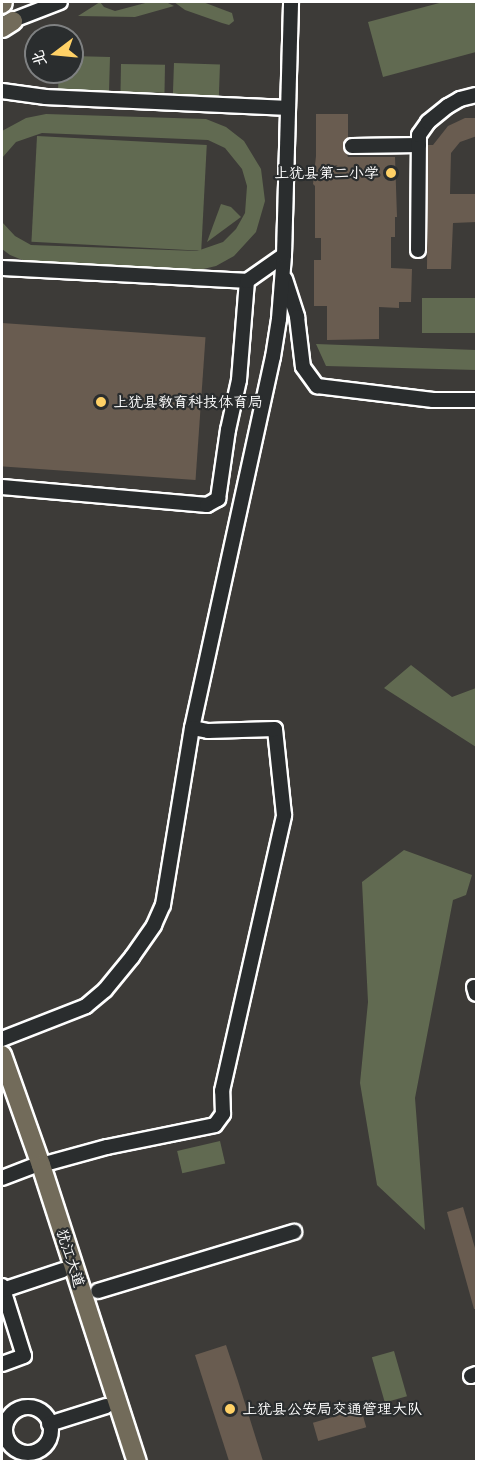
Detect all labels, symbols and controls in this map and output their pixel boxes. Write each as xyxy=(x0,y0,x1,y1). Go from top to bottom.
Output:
north arrow xyxy=(24,24,84,84)
text: 北 xyxy=(27,48,50,69)
place label: 上犹县第二小学 xyxy=(274,164,379,182)
marker: 上犹县第二小学 xyxy=(384,166,398,180)
place label: 上犹县教育科技体育局 xyxy=(113,393,263,411)
marker: 上犹县教育科技体育局 xyxy=(94,395,108,409)
street label: 犹江大道 xyxy=(53,1227,89,1289)
place label: 上犹县公安局交通管理大队 xyxy=(242,1400,422,1418)
marker: 上犹县公安局交通管理大队 xyxy=(223,1402,237,1416)

